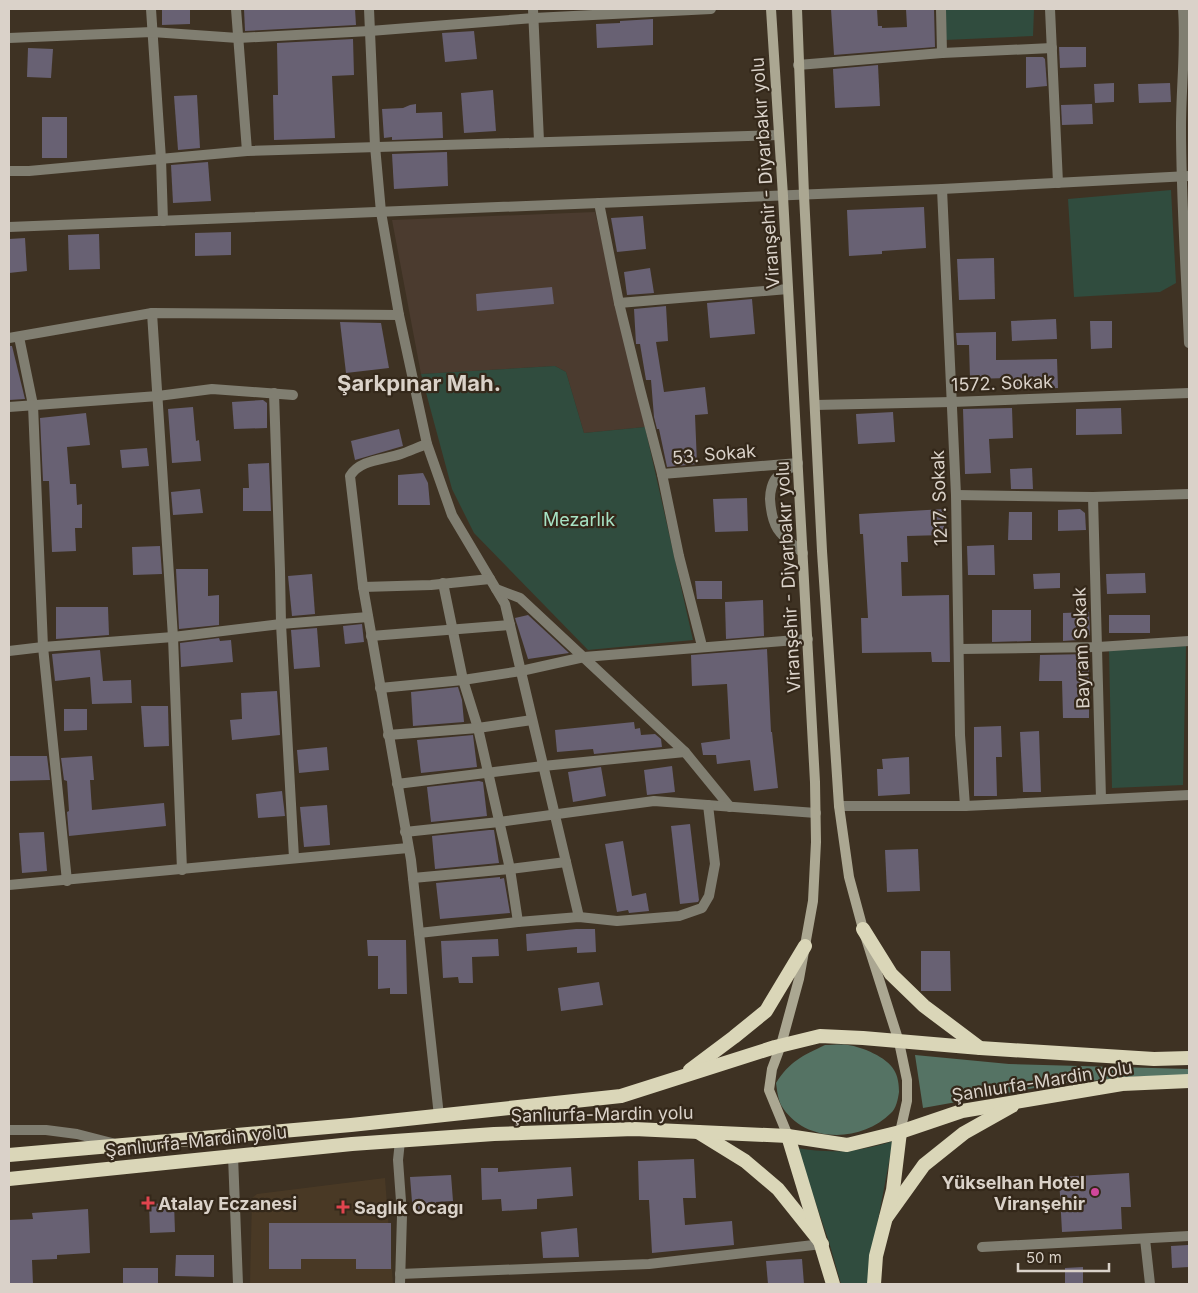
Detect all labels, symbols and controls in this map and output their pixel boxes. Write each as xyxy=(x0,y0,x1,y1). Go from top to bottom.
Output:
street label: Viranşehir - Diyarbakır yolu xyxy=(746,57,784,289)
district label: Şarkpınar Mah. xyxy=(337,370,501,396)
street label: 1572. Sokak xyxy=(951,371,1053,395)
street label: 53. Sokak xyxy=(671,440,757,468)
street label: 1217. Sokak xyxy=(927,450,951,546)
street label: Viranşehir - Diyarbakır yolu xyxy=(771,461,805,693)
park label: Mezarlık xyxy=(543,509,615,530)
street label: Bayram Sokak xyxy=(1068,587,1094,709)
street label: Şanlıurfa-Mardin yolu xyxy=(950,1056,1134,1106)
street label: Şanlıurfa-Mardin yolu xyxy=(510,1102,694,1126)
street label: Şanlıurfa-Mardin yolu xyxy=(104,1121,288,1161)
place label: Yükselhan Hotel Viranşehir xyxy=(942,1172,1085,1214)
marker: Yükselhan Hotel Viranşehir xyxy=(1089,1186,1101,1198)
place label: Atalay Eczanesi xyxy=(158,1193,297,1214)
marker: Atalay Eczanesi xyxy=(142,1197,154,1209)
place label: Saglık Ocagı xyxy=(354,1197,463,1218)
marker: Saglık Ocagı xyxy=(336,1200,350,1214)
scale bar xyxy=(1018,1240,1109,1272)
text: 50 m xyxy=(1026,1248,1062,1267)

